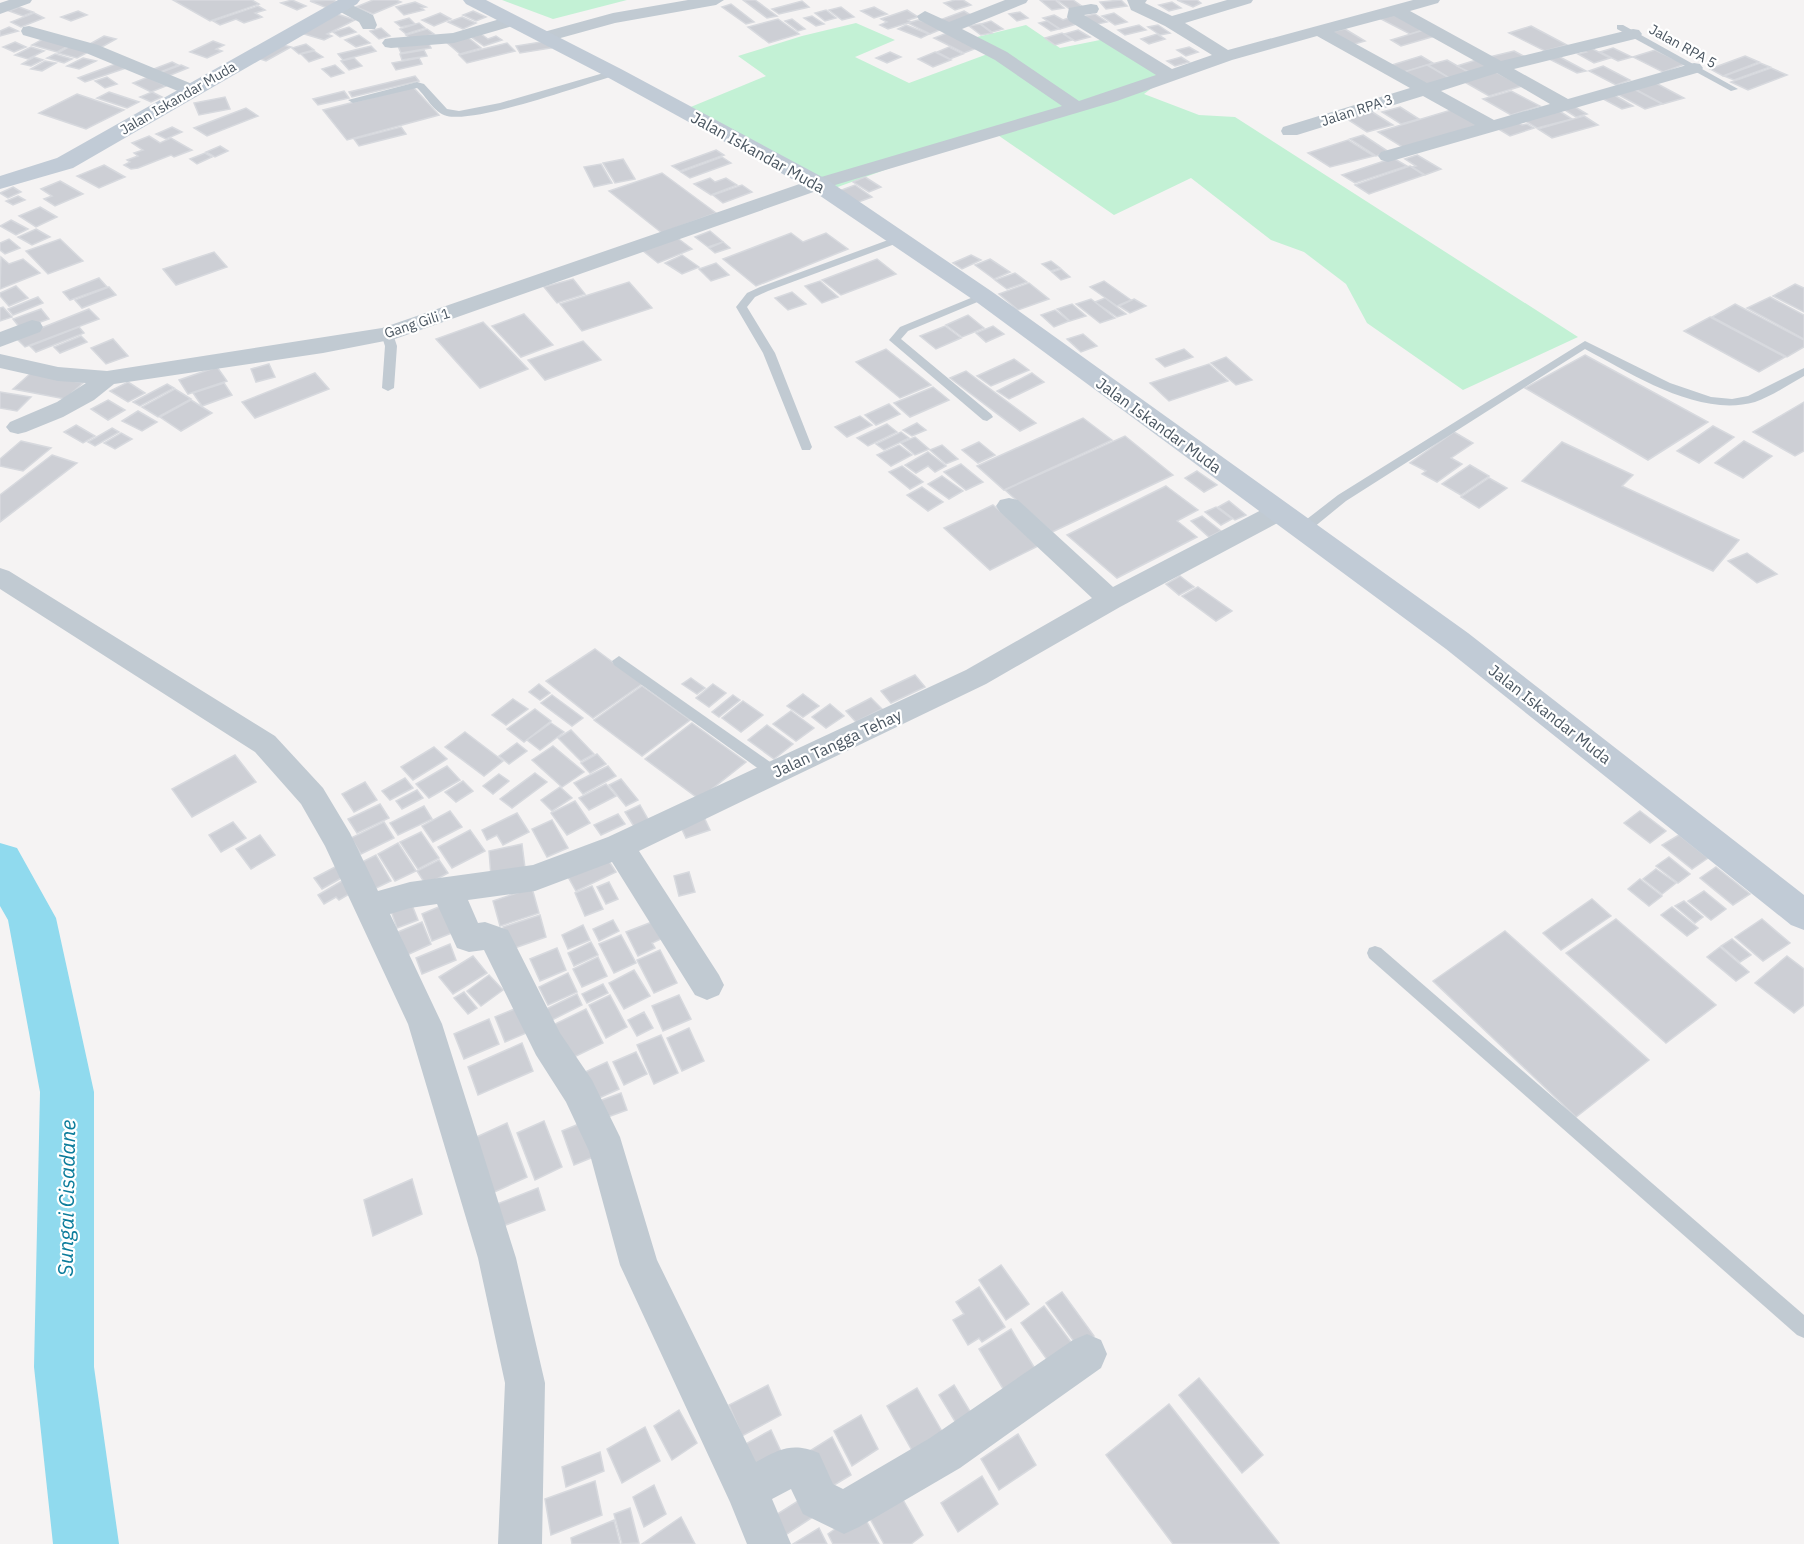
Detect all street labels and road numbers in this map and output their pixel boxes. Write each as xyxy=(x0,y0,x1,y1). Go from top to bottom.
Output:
street label: Jalan RPA 5 xyxy=(1646,20,1720,72)
street label: Jalan Iskandar Muda xyxy=(117,57,240,139)
street label: Jalan RPA 3 xyxy=(1319,90,1395,130)
street label: Jalan Iskandar Muda xyxy=(688,107,829,197)
street label: Gang Gili 1 xyxy=(382,304,452,342)
street label: Jalan Iskandar Muda xyxy=(1092,373,1226,477)
street label: Jalan Iskandar Muda xyxy=(1485,660,1616,768)
street label: Jalan Tangga Tehay xyxy=(769,704,905,782)

